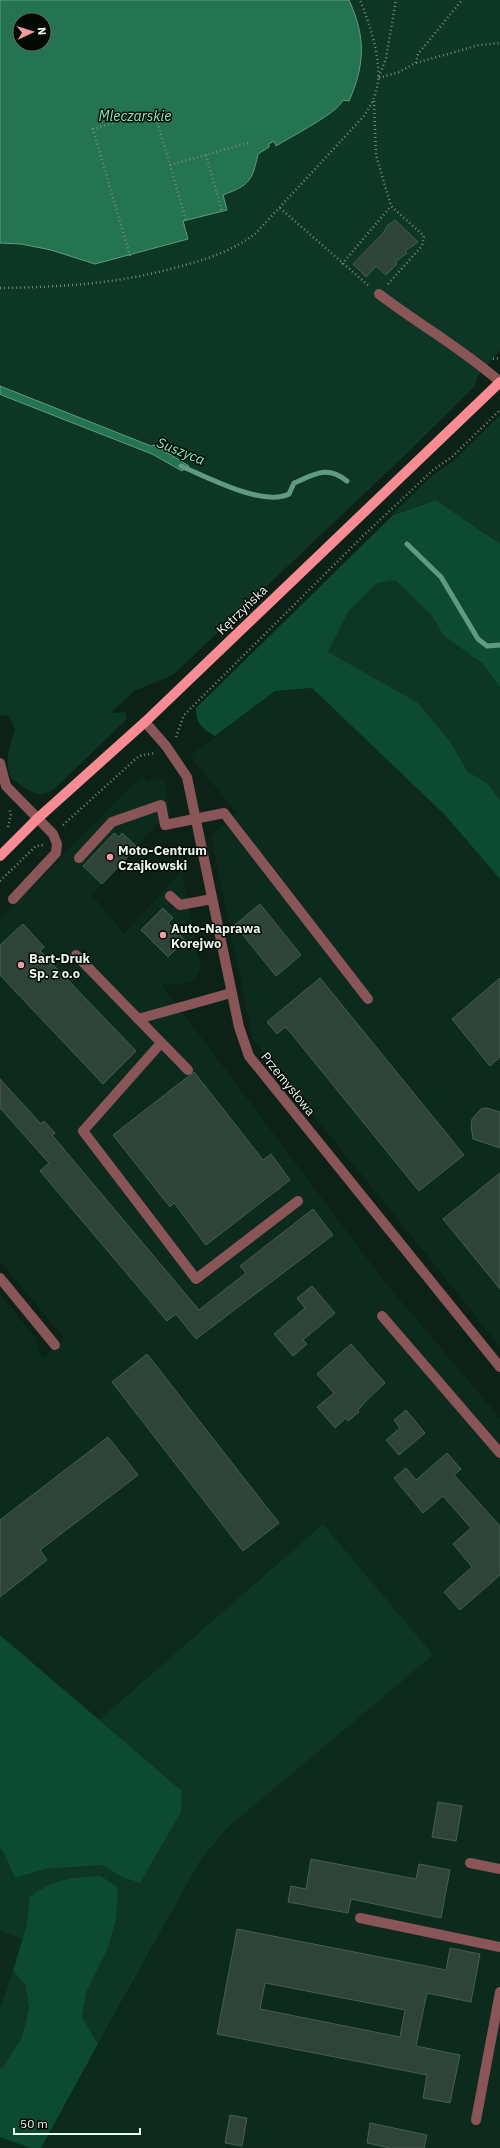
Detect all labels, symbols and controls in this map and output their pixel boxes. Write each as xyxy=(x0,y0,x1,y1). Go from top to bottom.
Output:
north arrow xyxy=(12,12,52,52)
text: N xyxy=(35,27,49,36)
water label: Mleczarskie xyxy=(99,107,171,125)
water label: Suszyca xyxy=(154,433,208,469)
street label: Kętrzyńska xyxy=(213,581,271,638)
place label: Moto-Centrum Czajkowski xyxy=(118,842,207,874)
marker: Moto-Centrum Czajkowski xyxy=(105,852,115,862)
place label: Auto-Naprawa Korejwo xyxy=(171,920,261,952)
marker: Auto-Naprawa Korejwo xyxy=(158,930,168,940)
place label: Bart-Druk Sp. z o.o xyxy=(29,950,91,982)
marker: Bart-Druk Sp. z o.o xyxy=(16,960,26,970)
street label: Przemysłowa xyxy=(257,1049,319,1119)
scale bar xyxy=(14,2110,140,2136)
text: 50 m xyxy=(20,2116,48,2131)

